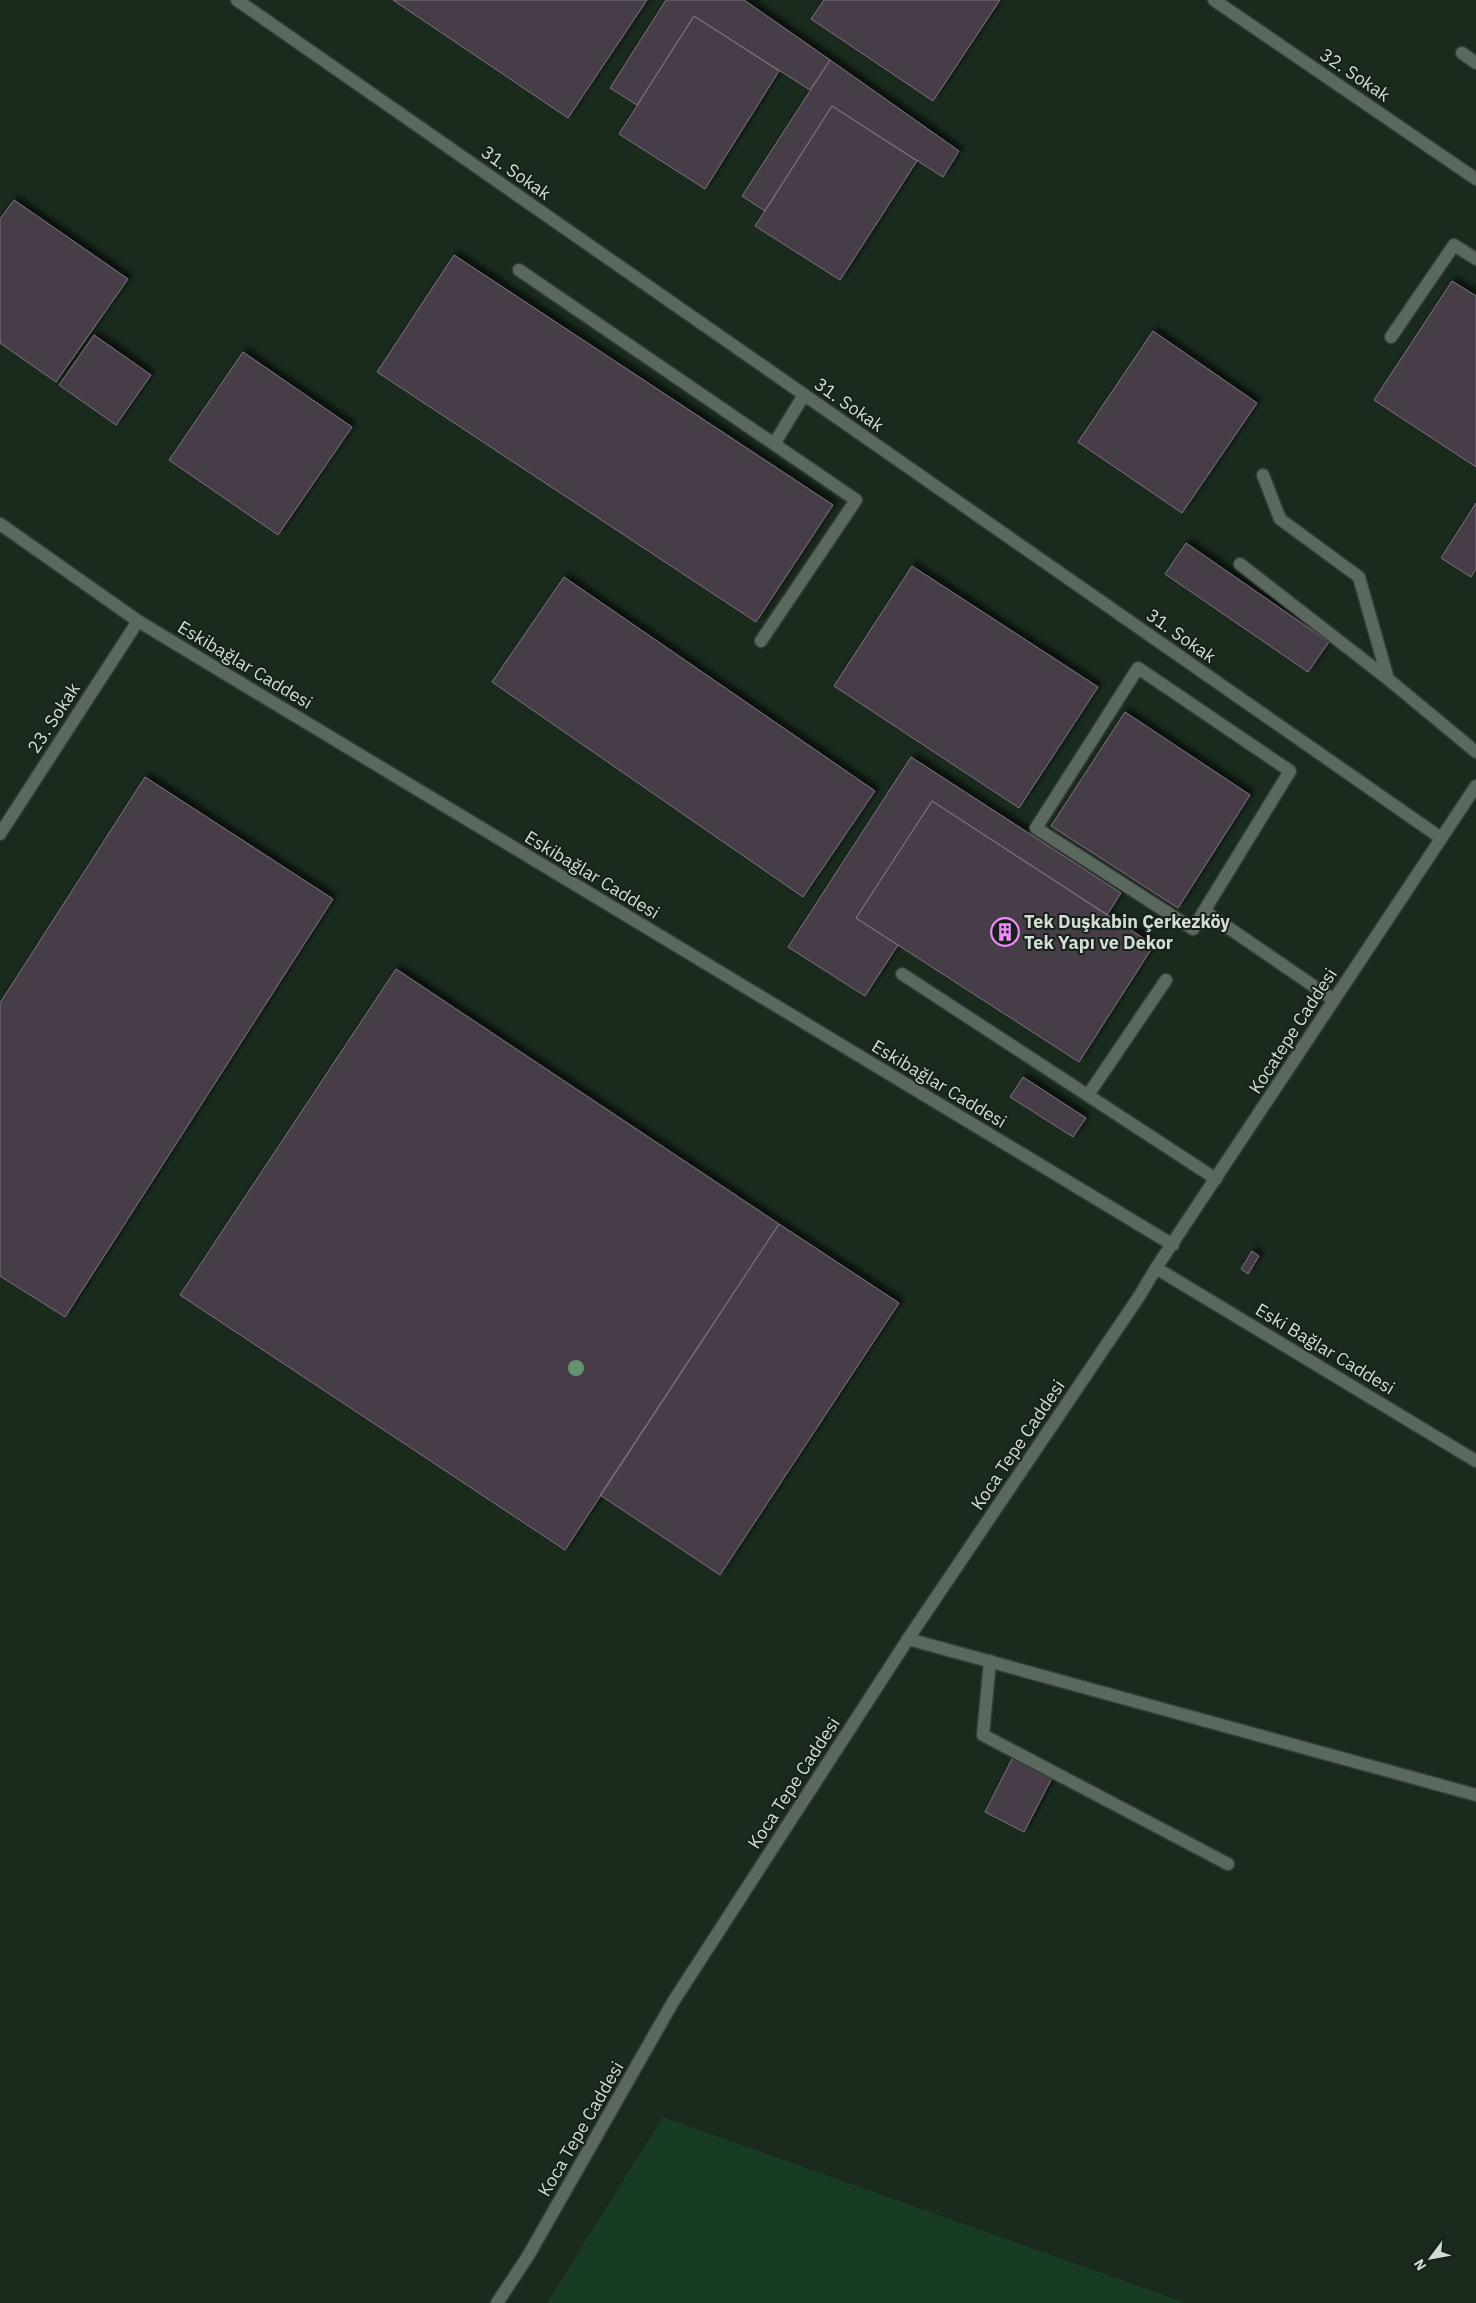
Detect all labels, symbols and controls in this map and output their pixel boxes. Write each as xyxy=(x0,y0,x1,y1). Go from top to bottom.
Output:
street label: 32. Sokak xyxy=(1316,43,1395,107)
street label: 31. Sokak xyxy=(477,140,556,205)
street label: 31. Sokak xyxy=(810,372,889,437)
street label: 31. Sokak xyxy=(1142,603,1221,668)
street label: Eskibağlar Caddesi xyxy=(174,615,317,714)
street label: 23. Sokak xyxy=(22,678,85,757)
street label: Eskibağlar Caddesi xyxy=(521,825,664,924)
place label: Tek Duşkabin Çerkezköy Tek Yapı ve Dekor xyxy=(1024,910,1230,954)
building icon: Tek Duşkabin Çerkezköy Tek Yapı ve Dekor xyxy=(990,917,1020,947)
street label: Kocatepe Caddesi xyxy=(1243,964,1342,1098)
street label: Eskibağlar Caddesi xyxy=(868,1034,1011,1133)
street label: Eski Bağlar Caddesi xyxy=(1251,1298,1399,1399)
street label: Koca Tepe Caddesi xyxy=(965,1375,1070,1514)
street label: Koca Tepe Caddesi xyxy=(742,1713,845,1853)
street label: Koca Tepe Caddesi xyxy=(533,2057,629,2200)
north arrow xyxy=(1406,2233,1456,2283)
text: N xyxy=(1410,2256,1430,2274)

